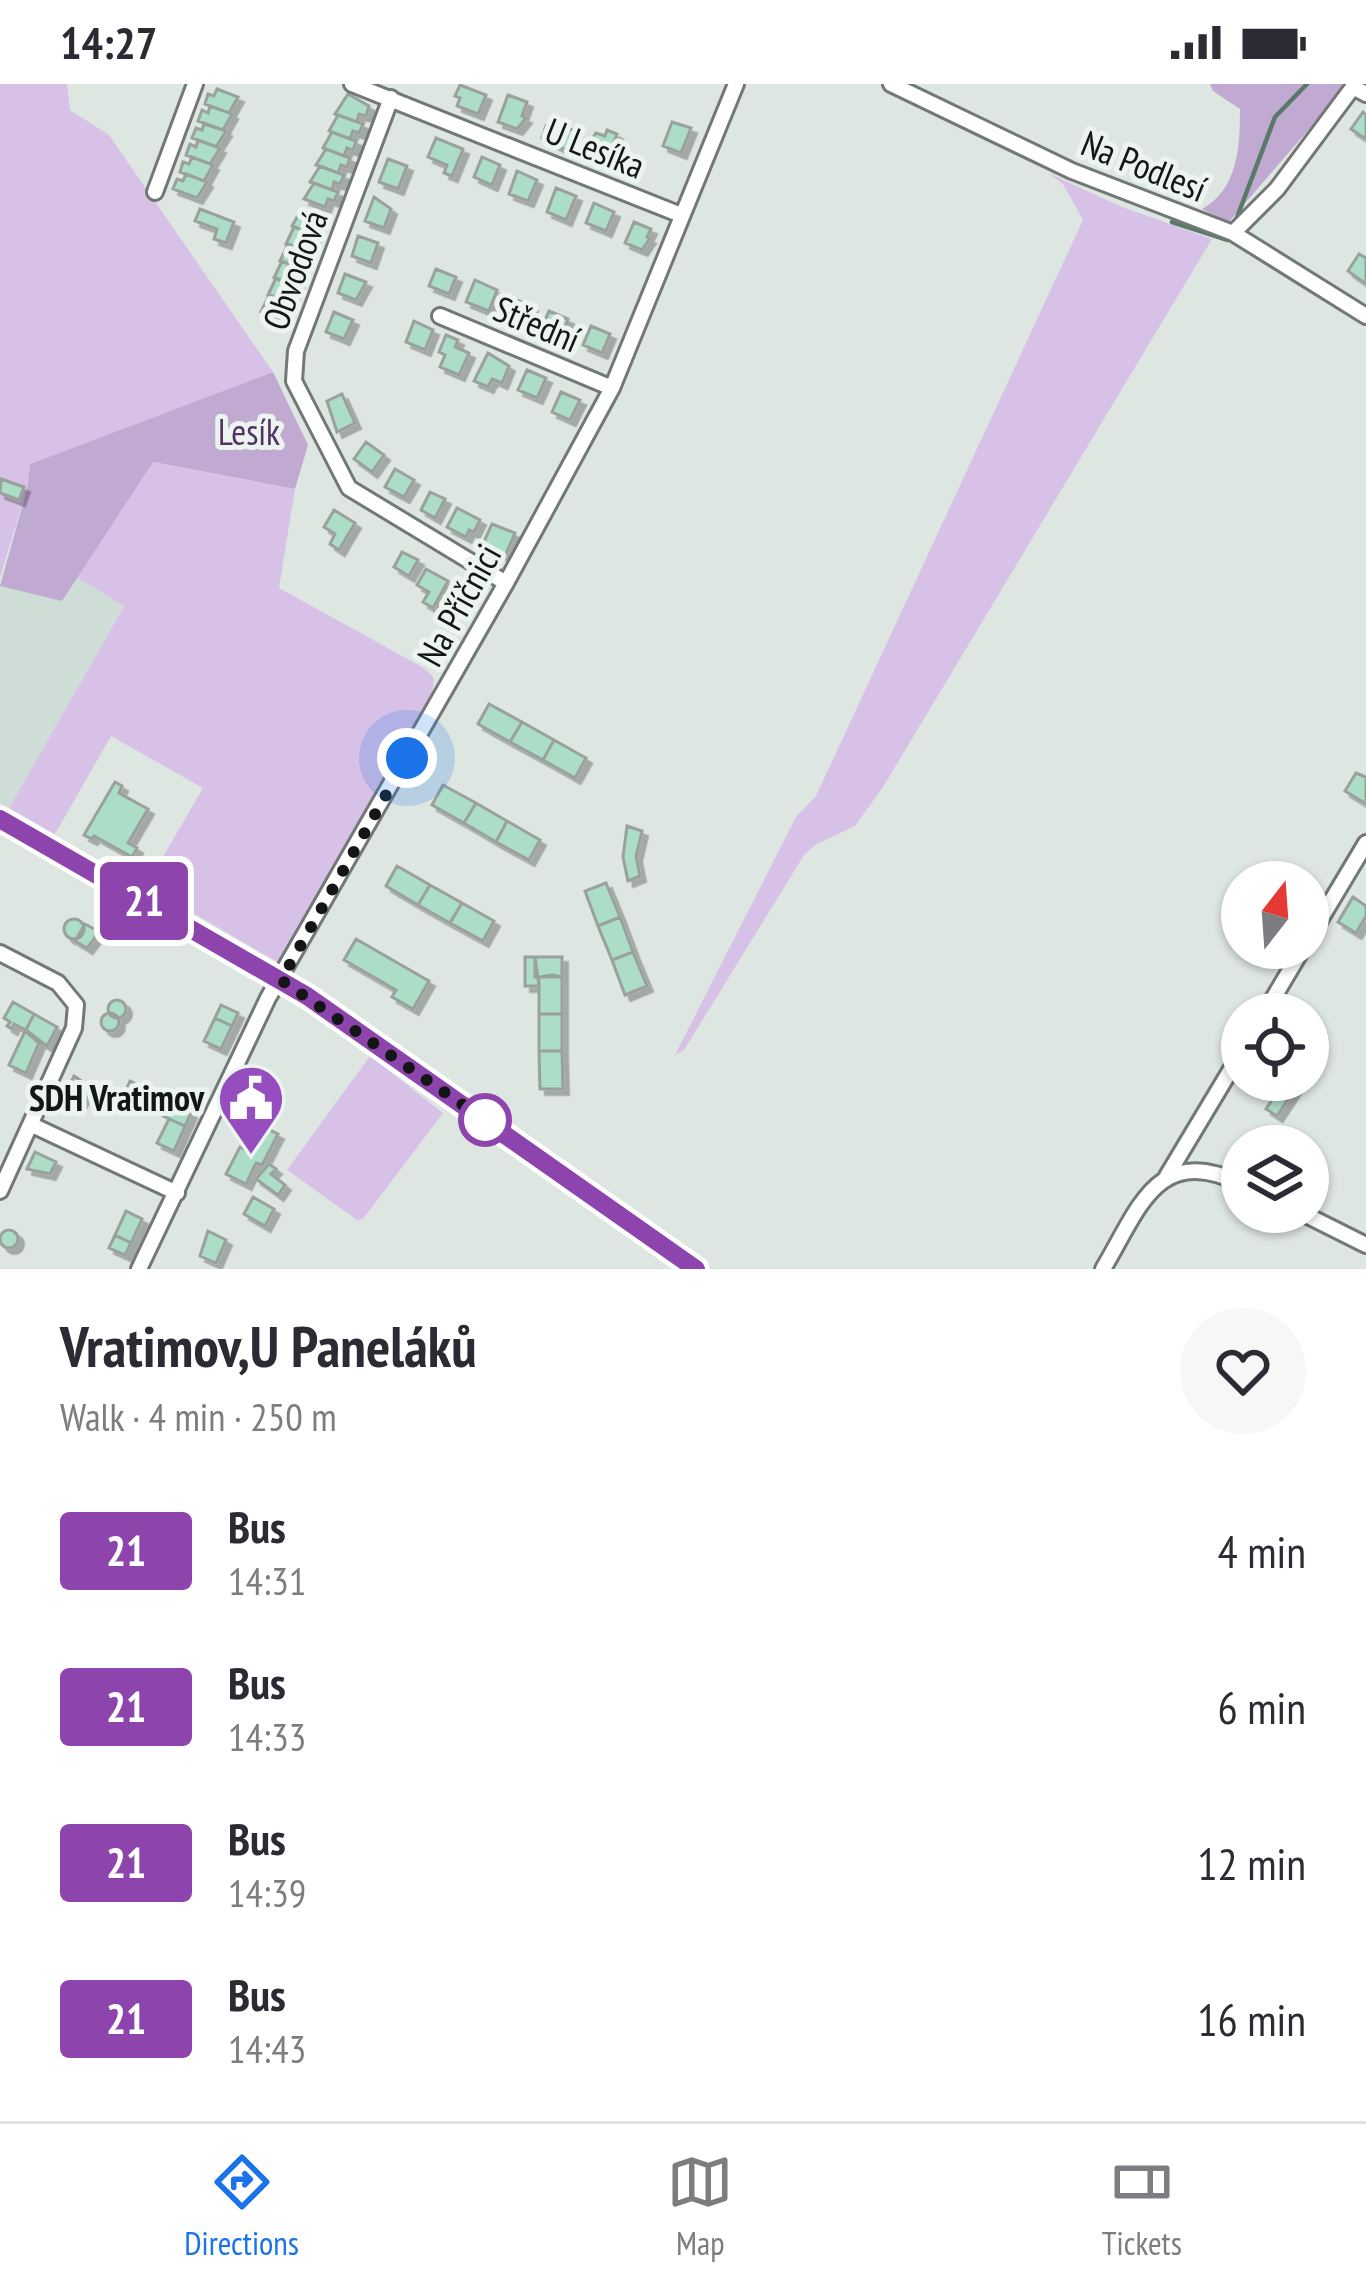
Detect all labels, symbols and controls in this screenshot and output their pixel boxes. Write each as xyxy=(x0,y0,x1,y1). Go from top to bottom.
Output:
text: 14:27 xyxy=(60,13,157,71)
street label: U Lesíka xyxy=(539,106,652,189)
street label: Na Podlesí xyxy=(1075,119,1214,212)
street label: Obvodová xyxy=(251,204,338,336)
street label: Střední xyxy=(487,284,588,363)
park label: Lesík xyxy=(218,408,280,455)
street label: Na Příčnici xyxy=(406,535,511,674)
your location xyxy=(377,728,437,788)
north arrow xyxy=(1221,861,1329,969)
map controls xyxy=(1221,861,1329,1233)
line badge: 21 xyxy=(90,862,198,940)
text: 21 xyxy=(124,873,164,928)
button: locate xyxy=(1221,993,1329,1101)
public building icon: SDH Vratimov xyxy=(216,1063,286,1157)
place label: SDH Vratimov xyxy=(29,1074,205,1121)
unlabelled marker xyxy=(460,1095,510,1145)
button: layers xyxy=(1221,1125,1329,1233)
button: heart xyxy=(1180,1308,1306,1434)
text: Vratimov,U Paneláků xyxy=(60,1309,477,1383)
text: Walk · 4 min · 250 m xyxy=(60,1391,337,1442)
text: Bus xyxy=(228,1497,286,1555)
text: 4 min xyxy=(1217,1522,1306,1580)
text: 21 xyxy=(106,1523,146,1578)
text: 14:31 xyxy=(228,1555,306,1606)
text: Bus xyxy=(228,1653,286,1711)
text: 6 min xyxy=(1217,1678,1306,1736)
text: 21 xyxy=(106,1679,146,1734)
text: 14:33 xyxy=(228,1711,306,1762)
text: Bus xyxy=(228,1809,286,1867)
text: 12 min xyxy=(1197,1834,1306,1892)
text: 21 xyxy=(106,1835,146,1890)
text: 14:39 xyxy=(228,1867,306,1918)
text: Bus xyxy=(228,1965,286,2023)
text: 16 min xyxy=(1197,1990,1306,2048)
text: 21 xyxy=(106,1991,146,2046)
text: 14:43 xyxy=(228,2023,306,2074)
tab: Directions xyxy=(184,2149,299,2264)
tab: Map xyxy=(667,2149,733,2264)
tab: Tickets xyxy=(1102,2149,1182,2264)

